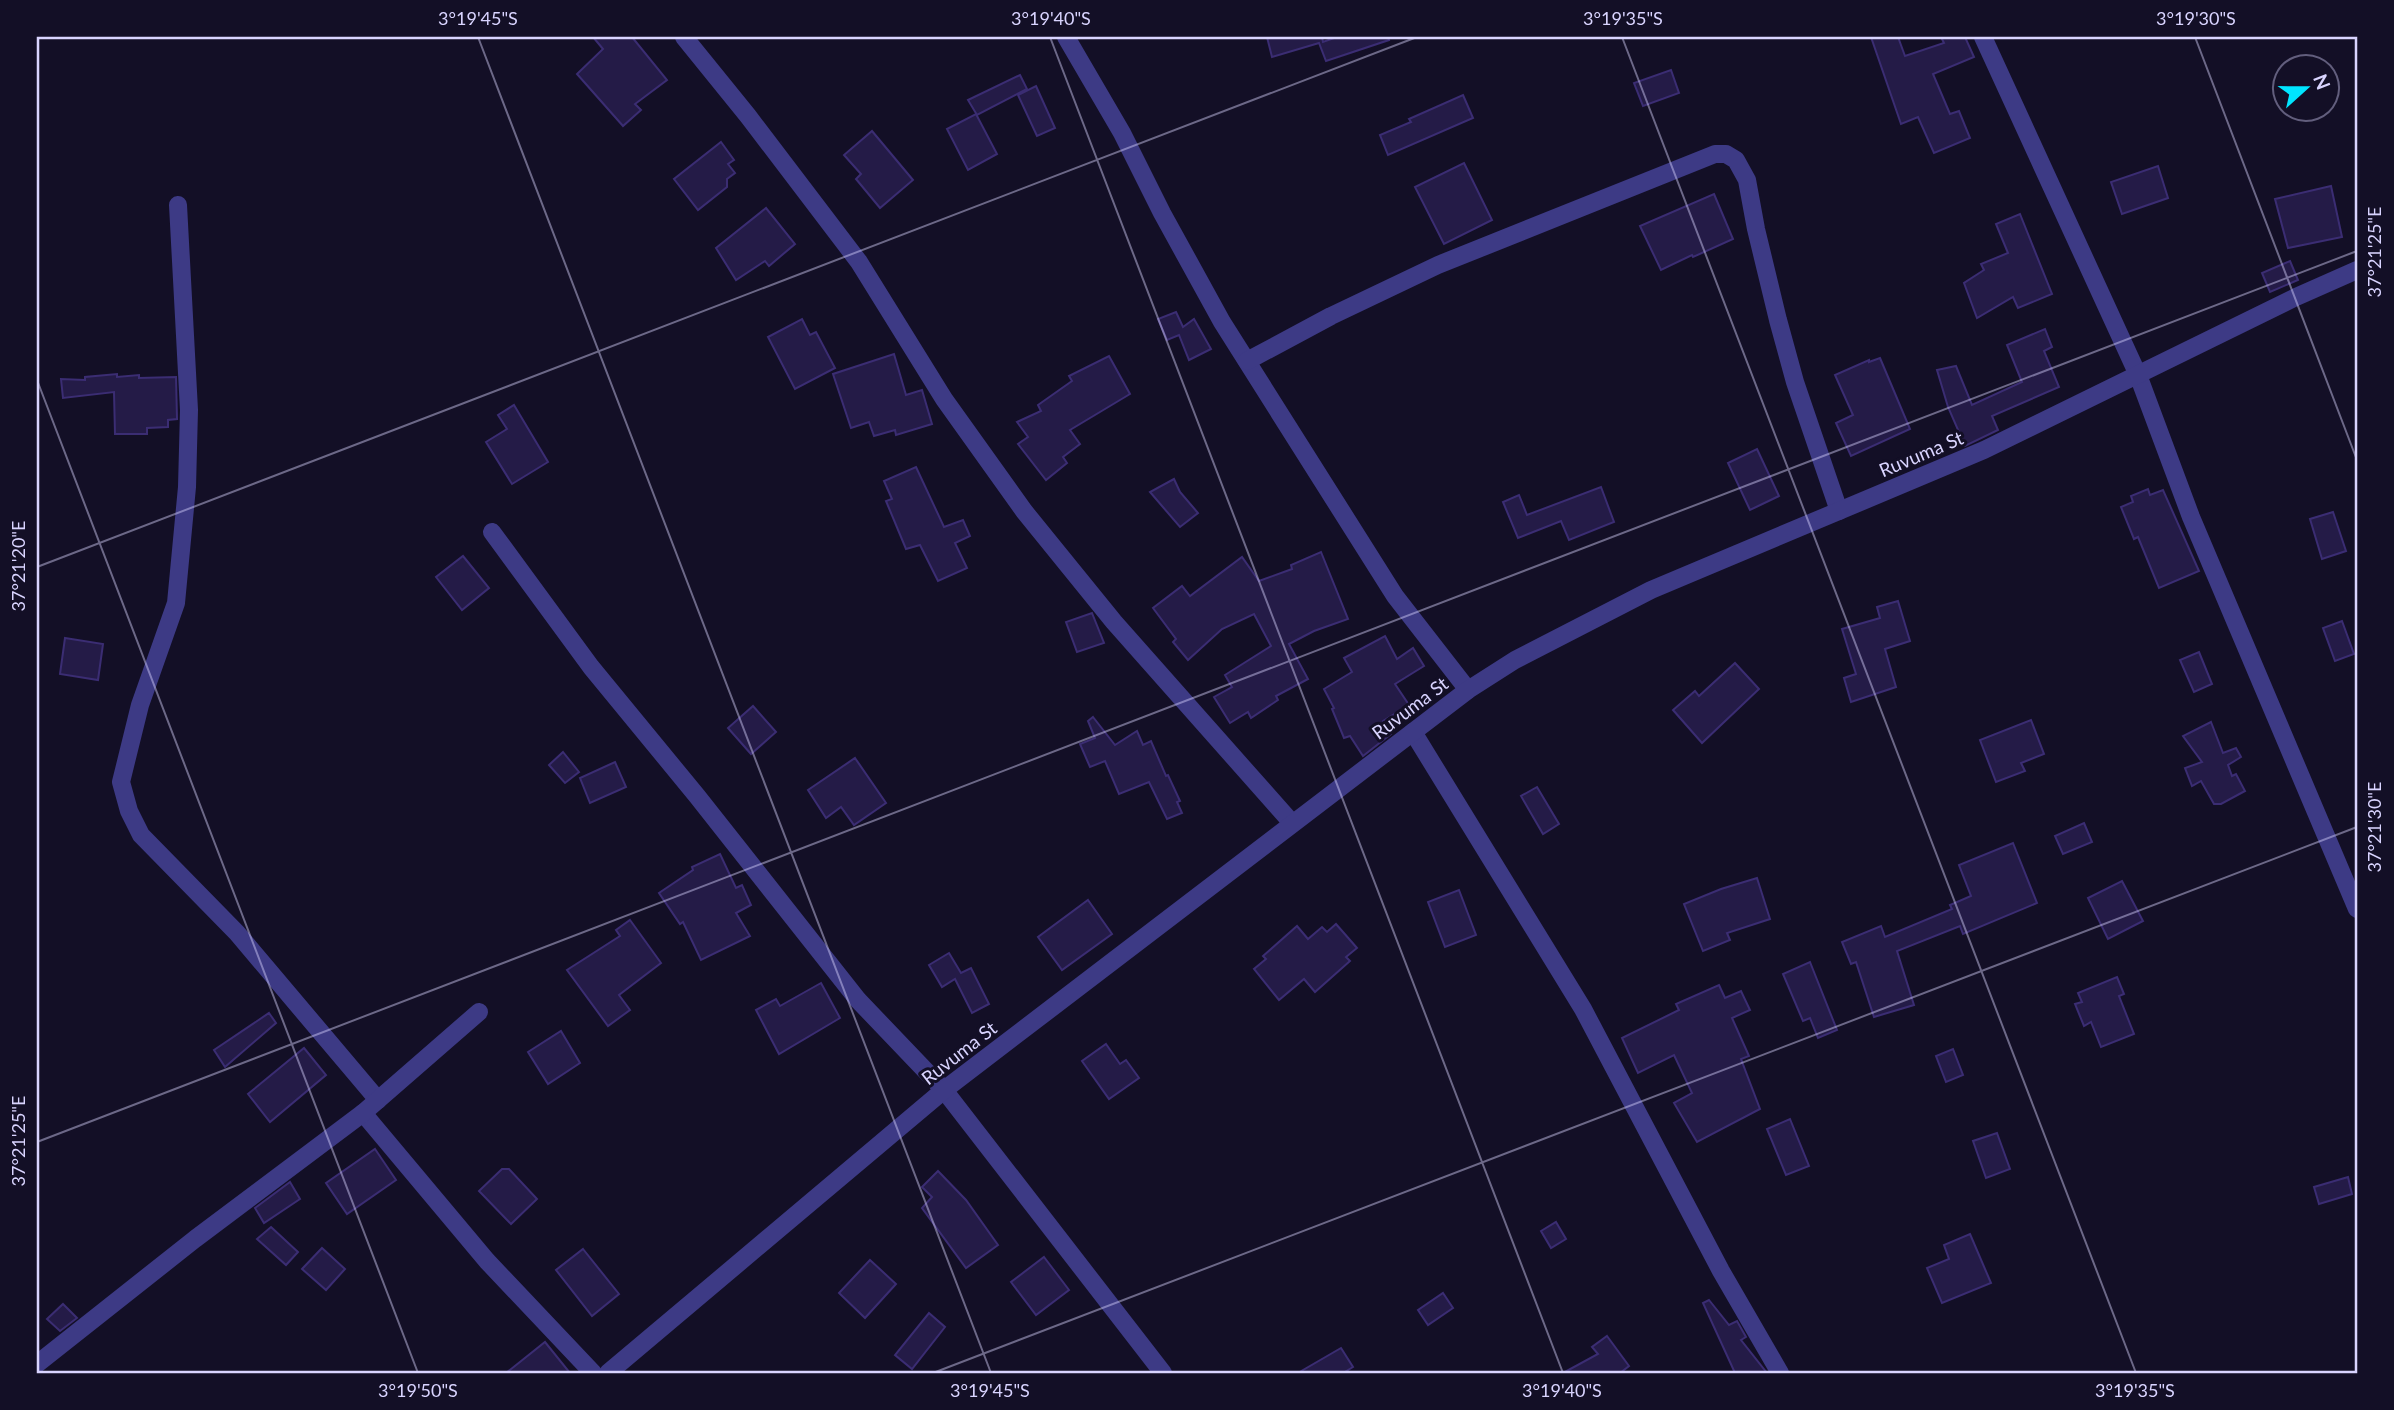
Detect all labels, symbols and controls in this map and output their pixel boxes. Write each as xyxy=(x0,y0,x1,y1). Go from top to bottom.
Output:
text: 3°19'45"S xyxy=(438,7,518,29)
text: 3°19'40"S xyxy=(1011,7,1091,29)
text: 3°19'35"S xyxy=(1583,7,1663,29)
text: 3°19'30"S xyxy=(2156,7,2236,29)
north arrow xyxy=(2272,52,2342,122)
text: N xyxy=(2309,71,2336,93)
text: 37°21'25"E xyxy=(2363,207,2385,297)
street label: Ruvuma St xyxy=(1875,425,1966,482)
text: 37°21'20"E xyxy=(7,521,29,611)
street label: Ruvuma St xyxy=(1367,671,1452,744)
text: 37°21'30"E xyxy=(2363,782,2385,872)
street label: Ruvuma St xyxy=(916,1016,1001,1089)
text: 37°21'25"E xyxy=(7,1096,29,1186)
text: 3°19'50"S xyxy=(378,1379,458,1401)
text: 3°19'45"S xyxy=(950,1379,1030,1401)
text: 3°19'40"S xyxy=(1522,1379,1602,1401)
text: 3°19'35"S xyxy=(2095,1379,2175,1401)

